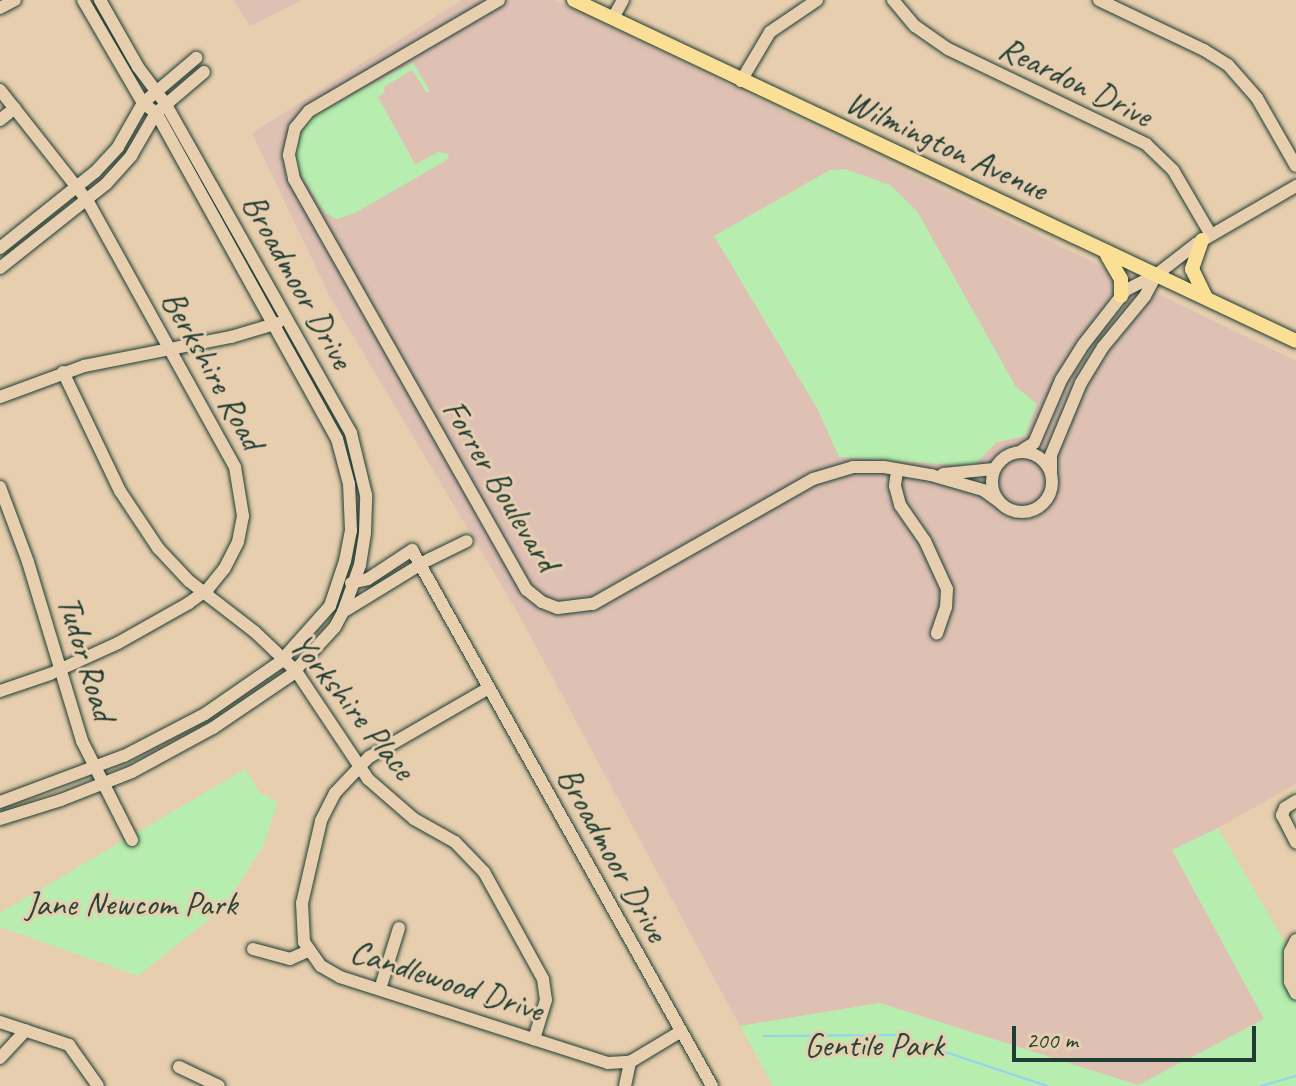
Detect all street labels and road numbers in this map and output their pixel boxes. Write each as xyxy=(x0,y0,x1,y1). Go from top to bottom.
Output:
street label: Reardon Drive xyxy=(993,27,1159,135)
street label: Wilmington Avenue xyxy=(840,81,1054,209)
street label: Broadmoor Drive xyxy=(233,186,363,376)
street label: Berkshire Road xyxy=(153,283,273,457)
street label: Forrer Boulevard xyxy=(434,392,568,578)
street label: Tudor Road xyxy=(49,591,125,725)
street label: Yorkshire Place xyxy=(282,625,424,787)
street label: Broadmoor Drive xyxy=(548,759,678,949)
street label: Candlewood Drive xyxy=(345,930,549,1030)

